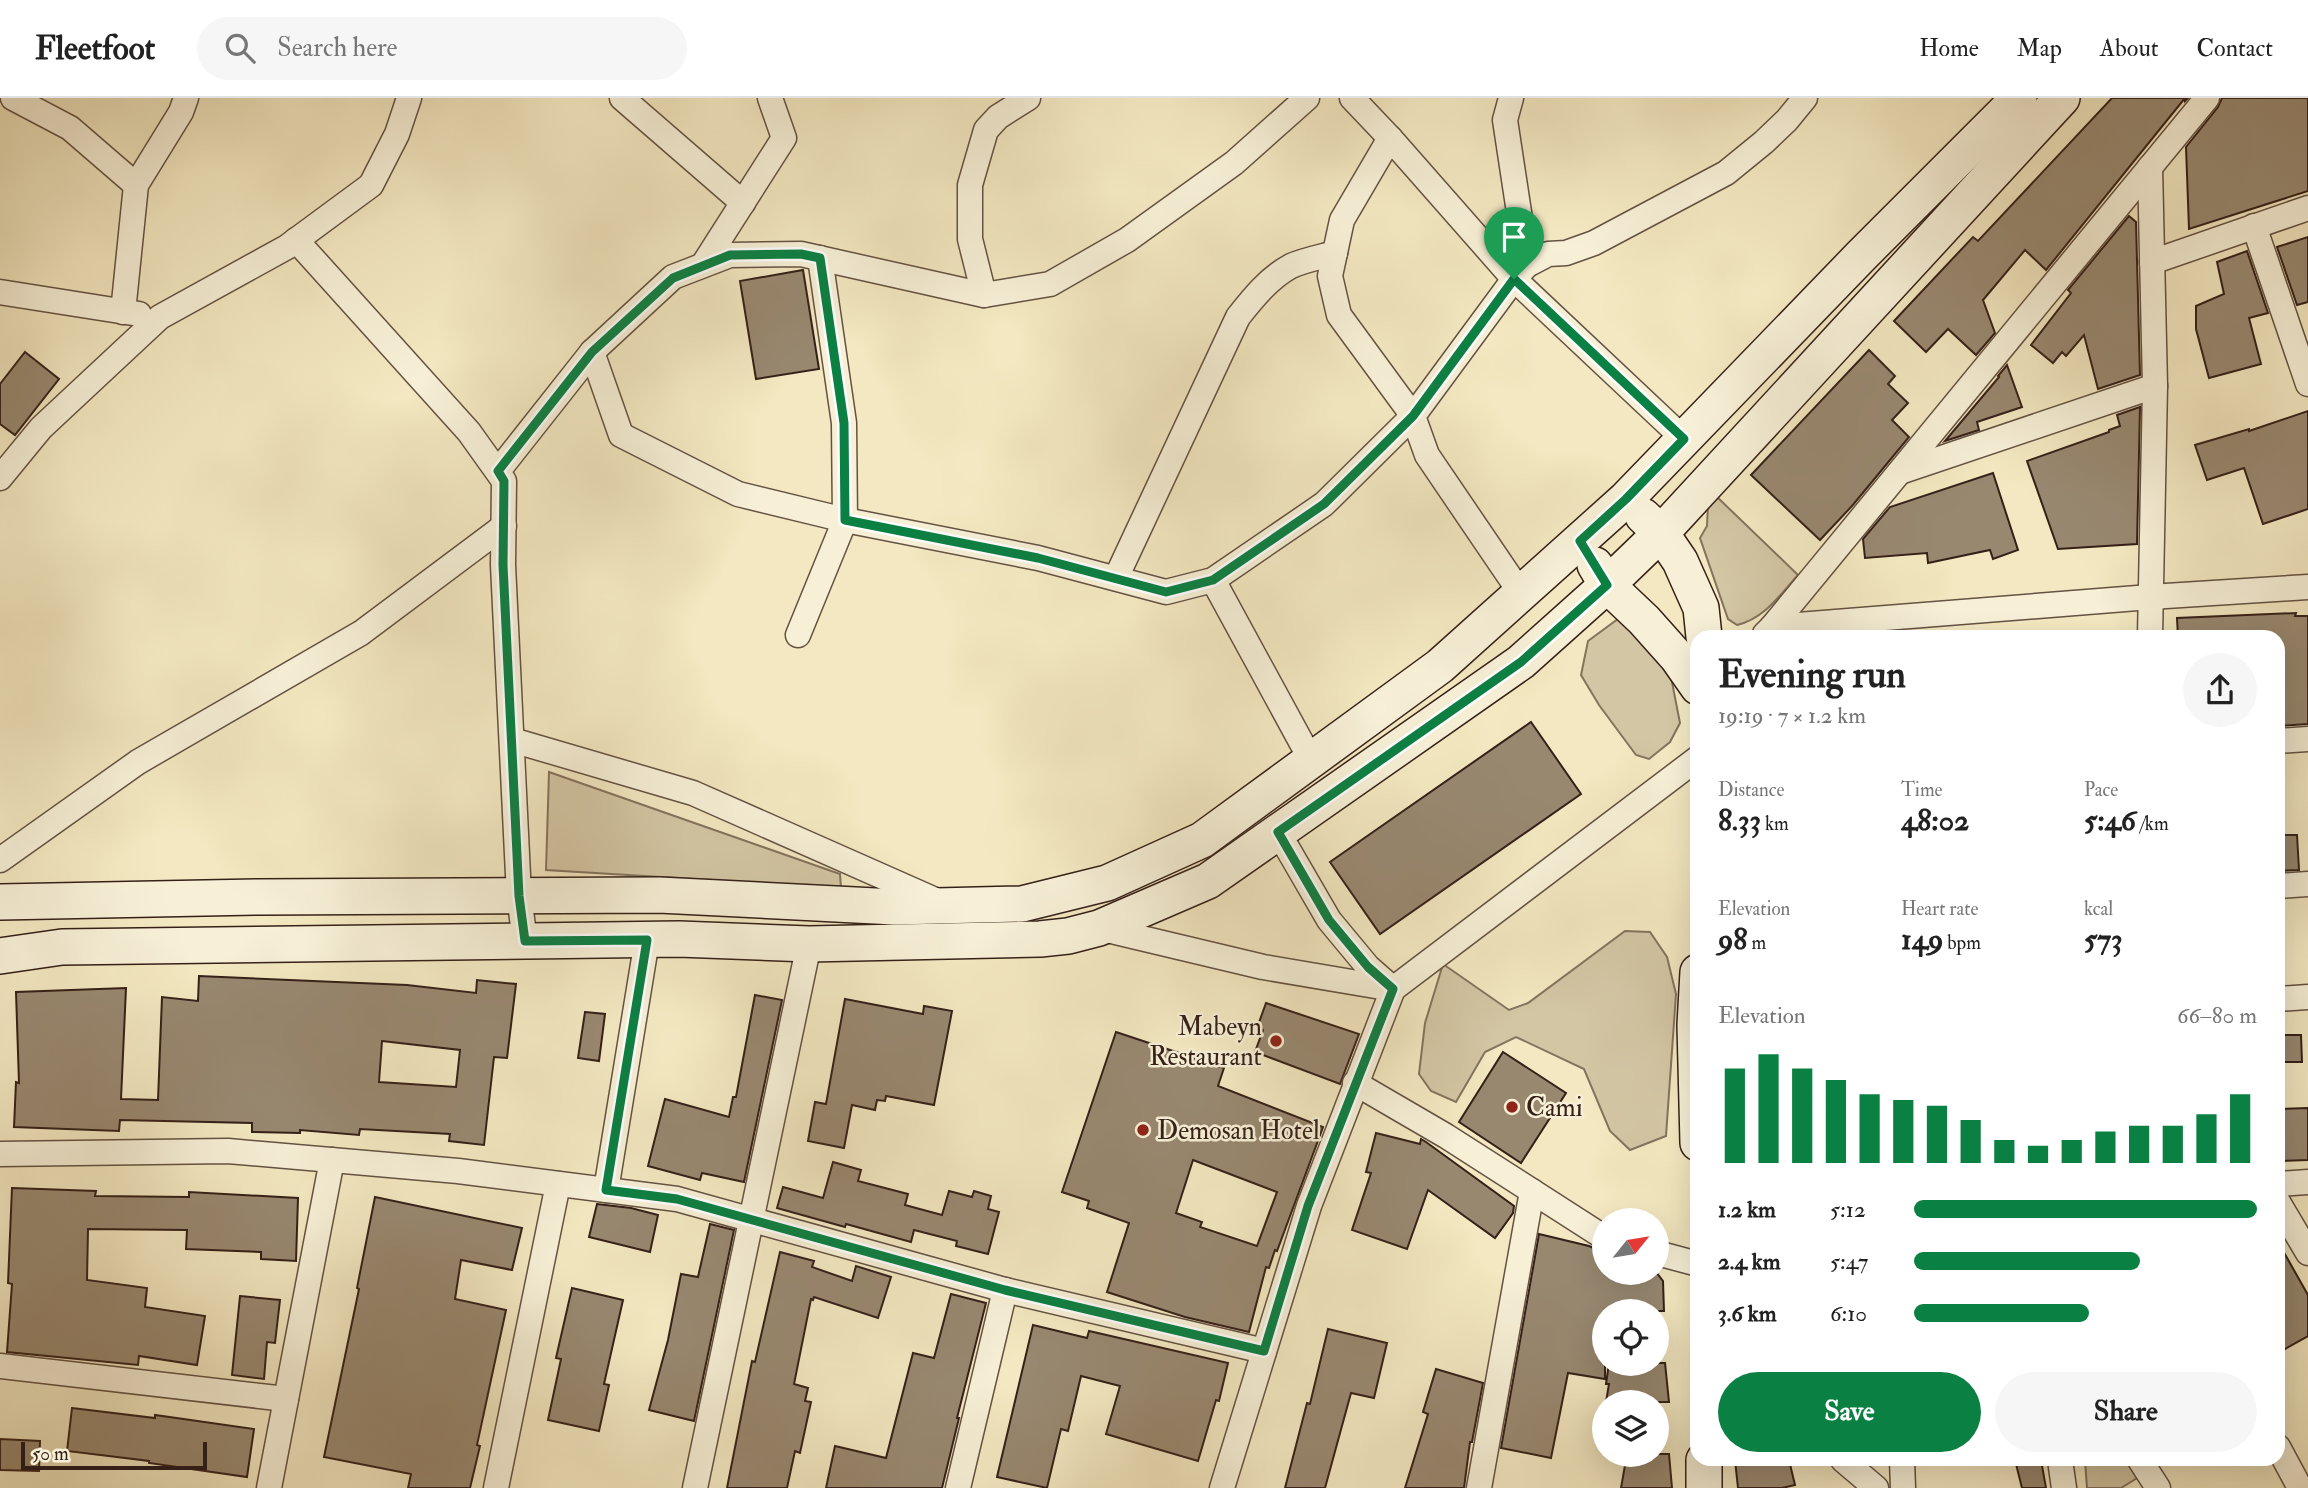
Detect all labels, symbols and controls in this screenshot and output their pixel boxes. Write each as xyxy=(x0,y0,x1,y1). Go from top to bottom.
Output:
search box xyxy=(197,17,687,80)
text: Fleetfoot xyxy=(35,28,155,69)
icon: search xyxy=(221,29,259,67)
text: Search here xyxy=(277,32,397,64)
text: Home xyxy=(1919,33,1979,64)
text: Map xyxy=(2017,33,2062,64)
text: About xyxy=(2100,33,2159,64)
text: Contact xyxy=(2197,33,2273,64)
pin xyxy=(1484,207,1544,279)
icon: arrive xyxy=(1495,218,1533,256)
text: Evening run xyxy=(1718,651,1906,699)
button: share xyxy=(2183,653,2257,727)
text: 19:19 · 7 × 1.2 km xyxy=(1718,701,1866,730)
text: Distance xyxy=(1718,778,1784,802)
text: Time xyxy=(1901,778,1943,802)
text: Pace xyxy=(2084,778,2118,802)
text: 8.33 xyxy=(1718,802,1761,839)
text: 48:02 xyxy=(1901,802,1969,839)
text: 5:46 xyxy=(2084,802,2136,839)
text: km xyxy=(1761,812,1789,836)
text: /km xyxy=(2136,812,2169,836)
text: Elevation xyxy=(1718,897,1790,921)
text: Heart rate xyxy=(1901,897,1978,921)
text: kcal xyxy=(2084,897,2113,921)
text: 98 xyxy=(1718,921,1747,958)
text: 149 xyxy=(1901,921,1943,958)
text: 573 xyxy=(2084,921,2122,958)
text: m xyxy=(1747,931,1766,955)
text: bpm xyxy=(1943,931,1981,955)
text: Elevation xyxy=(1718,1001,1806,1030)
text: 66–80 m xyxy=(2177,1001,2257,1030)
place label: Mabeyn Restaurant xyxy=(1149,1011,1262,1073)
marker: Mabeyn Restaurant xyxy=(1268,1033,1284,1049)
place label: Cami xyxy=(1526,1092,1583,1124)
marker: Cami xyxy=(1504,1099,1520,1115)
place label: Demosan Hotel xyxy=(1157,1115,1320,1147)
marker: Demosan Hotel xyxy=(1135,1122,1151,1138)
text: 1.2 km xyxy=(1718,1195,1776,1224)
text: 5:12 xyxy=(1830,1195,1866,1224)
north arrow xyxy=(1592,1208,1670,1284)
map controls xyxy=(1592,1208,1669,1467)
text: 2.4 km xyxy=(1718,1247,1781,1276)
text: 5:47 xyxy=(1830,1247,1868,1276)
button: locate xyxy=(1592,1299,1669,1376)
text: 3.6 km xyxy=(1718,1299,1777,1328)
text: 6:10 xyxy=(1830,1299,1867,1328)
button: Save xyxy=(1718,1372,1981,1452)
button: Share xyxy=(1995,1372,2257,1452)
button: layers xyxy=(1592,1390,1669,1467)
scale bar xyxy=(21,1439,206,1471)
text: 50 m xyxy=(32,1442,69,1466)

